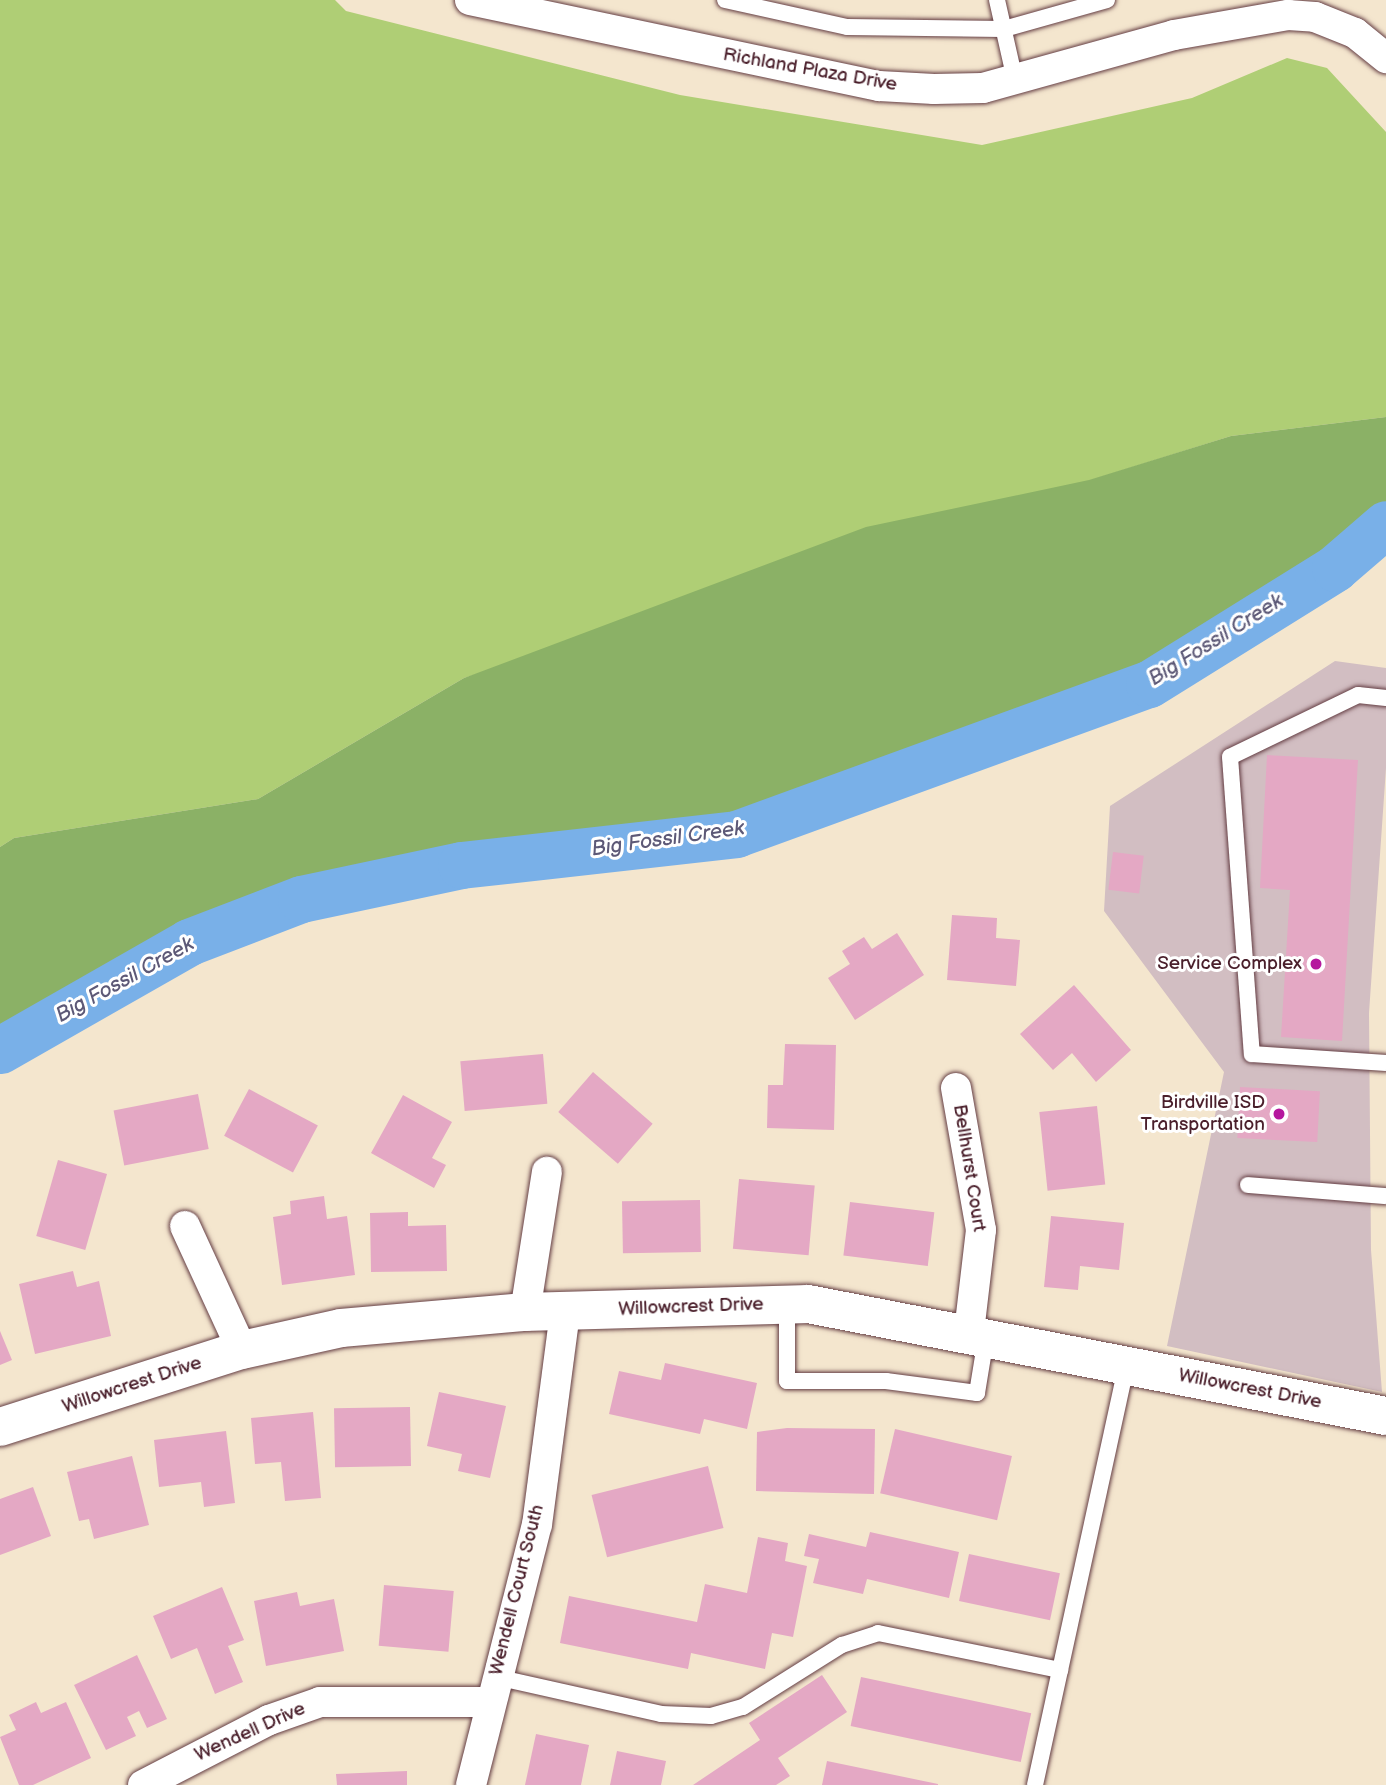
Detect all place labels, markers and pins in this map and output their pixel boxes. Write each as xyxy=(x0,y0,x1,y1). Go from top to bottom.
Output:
place label: Service Complex xyxy=(1157,953,1302,975)
marker: Service Complex xyxy=(1308,956,1324,972)
place label: Birdville ISD Transportation xyxy=(1140,1092,1265,1136)
marker: Birdville ISD Transportation xyxy=(1271,1106,1287,1122)

